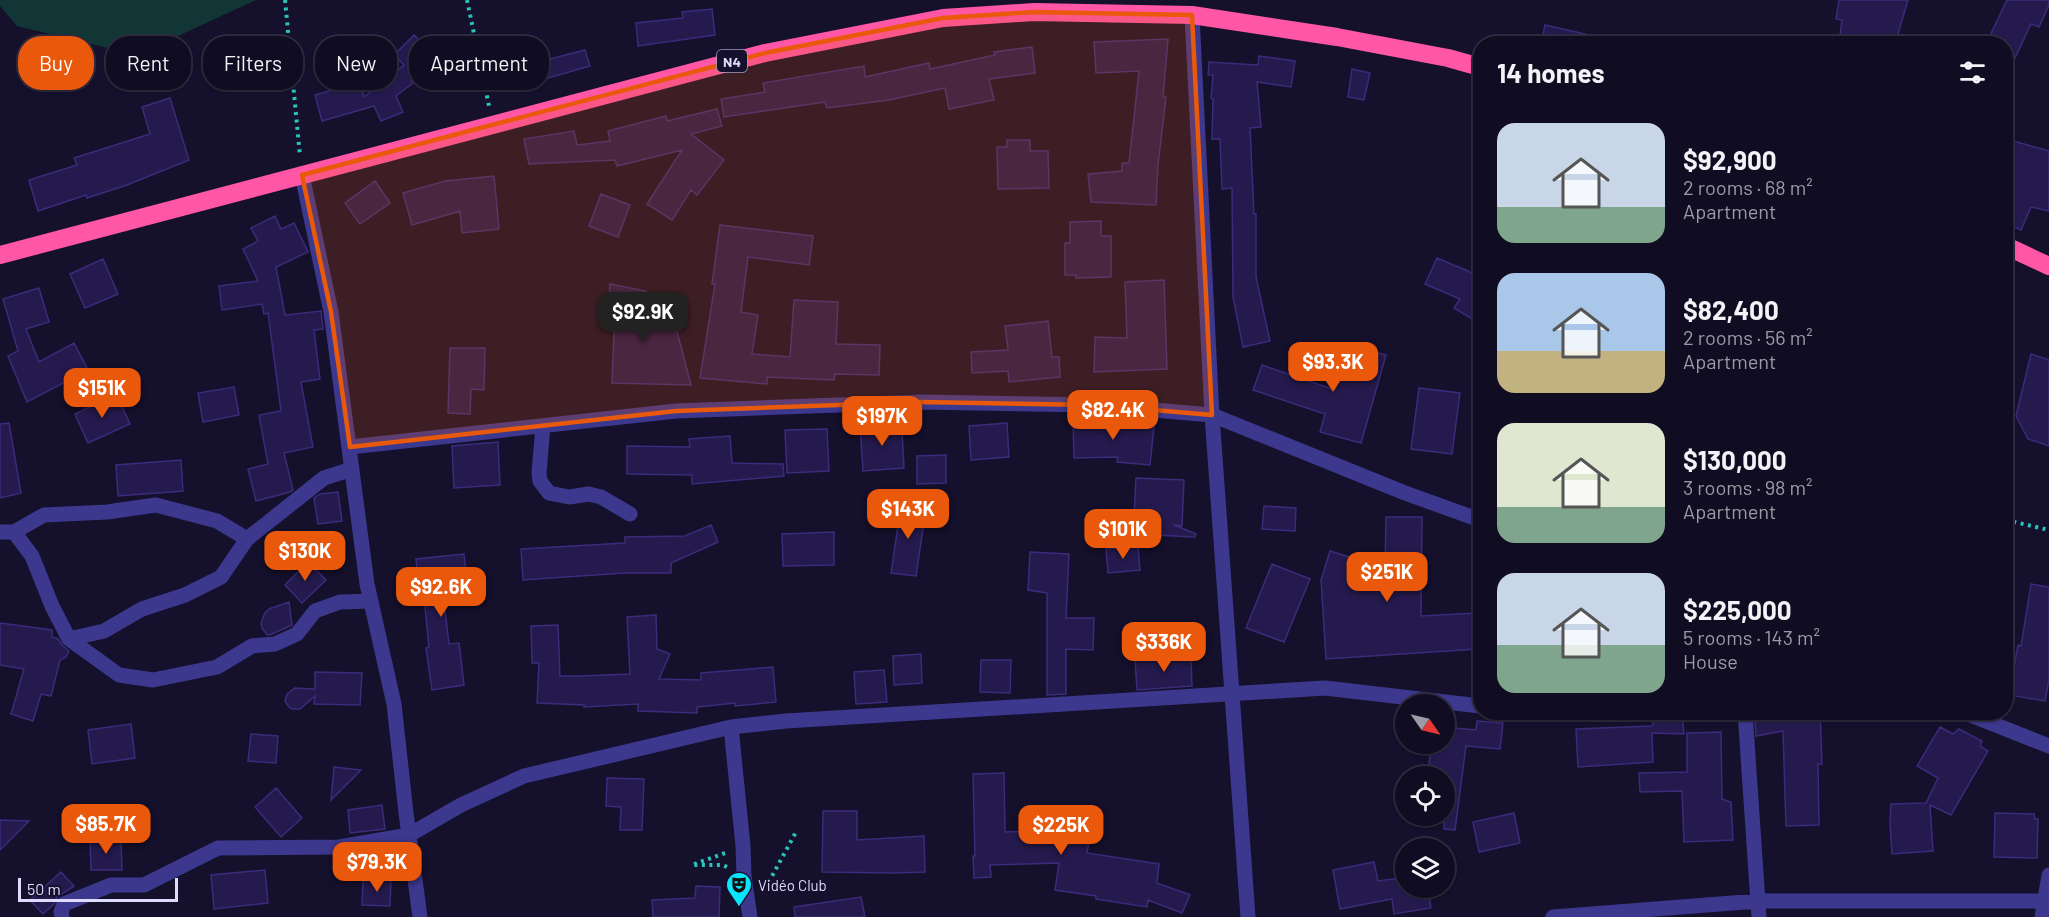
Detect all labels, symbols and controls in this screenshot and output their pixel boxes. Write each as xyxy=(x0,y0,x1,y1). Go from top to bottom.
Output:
chip: Buy xyxy=(18,36,94,90)
chip: Rent xyxy=(106,36,191,90)
chip: Filters xyxy=(203,36,303,90)
chip: New xyxy=(315,36,397,90)
chip: Apartment xyxy=(409,36,549,90)
road number: N4 xyxy=(717,50,747,72)
icon: filters xyxy=(1956,56,1989,89)
text: 14 homes xyxy=(1497,57,1604,88)
text: $92,900 xyxy=(1683,144,1777,175)
icon: home xyxy=(1545,147,1617,219)
text: 2 rooms · 68 m² xyxy=(1683,175,1813,199)
text: Apartment xyxy=(1683,199,1776,223)
pin: $92.9K xyxy=(594,292,692,343)
text: $82,400 xyxy=(1683,294,1779,325)
icon: home xyxy=(1545,297,1617,369)
text: $92.9K xyxy=(612,299,674,323)
text: 2 rooms · 56 m² xyxy=(1683,325,1813,349)
pin: $93.3K xyxy=(1284,342,1382,393)
text: $93.3K xyxy=(1302,349,1364,373)
text: Apartment xyxy=(1683,349,1776,373)
pin: $151K xyxy=(60,368,144,419)
text: $151K xyxy=(78,375,126,399)
pin: $82.4K xyxy=(1064,390,1162,441)
pin: $197K xyxy=(840,396,924,447)
text: $82.4K xyxy=(1081,397,1145,421)
text: $197K xyxy=(856,403,908,427)
text: $130,000 xyxy=(1683,444,1787,475)
icon: home xyxy=(1545,447,1617,519)
text: 3 rooms · 98 m² xyxy=(1683,475,1813,499)
pin: $143K xyxy=(866,489,950,540)
text: $143K xyxy=(881,496,935,520)
text: Apartment xyxy=(1683,499,1776,523)
pin: $101K xyxy=(1081,509,1165,560)
text: $101K xyxy=(1098,516,1148,540)
pin: $130K xyxy=(263,531,347,582)
text: $130K xyxy=(278,538,332,562)
pin: $251K xyxy=(1345,552,1429,603)
text: $251K xyxy=(1361,559,1413,583)
pin: $92.6K xyxy=(392,567,490,618)
text: $92.6K xyxy=(410,574,472,598)
text: $225,000 xyxy=(1683,594,1792,625)
icon: home xyxy=(1545,597,1617,669)
pin: $336K xyxy=(1122,622,1206,673)
text: 5 rooms · 143 m² xyxy=(1683,625,1820,649)
text: $336K xyxy=(1136,629,1192,653)
text: House xyxy=(1683,649,1738,673)
north arrow xyxy=(1395,694,1455,754)
map controls xyxy=(1395,694,1455,898)
button: locate xyxy=(1395,766,1455,826)
pin: $85.7K xyxy=(57,804,155,855)
pin: $225K xyxy=(1019,805,1103,856)
text: $85.7K xyxy=(76,811,136,835)
text: $225K xyxy=(1032,812,1090,836)
button: layers xyxy=(1395,838,1455,898)
pin: $79.3K xyxy=(328,842,426,893)
text: $79.3K xyxy=(347,849,407,873)
theatre icon: Vidéo Club xyxy=(724,870,754,908)
scale bar xyxy=(18,875,178,902)
place label: Vidéo Club xyxy=(758,876,827,894)
text: 50 m xyxy=(27,879,61,898)

